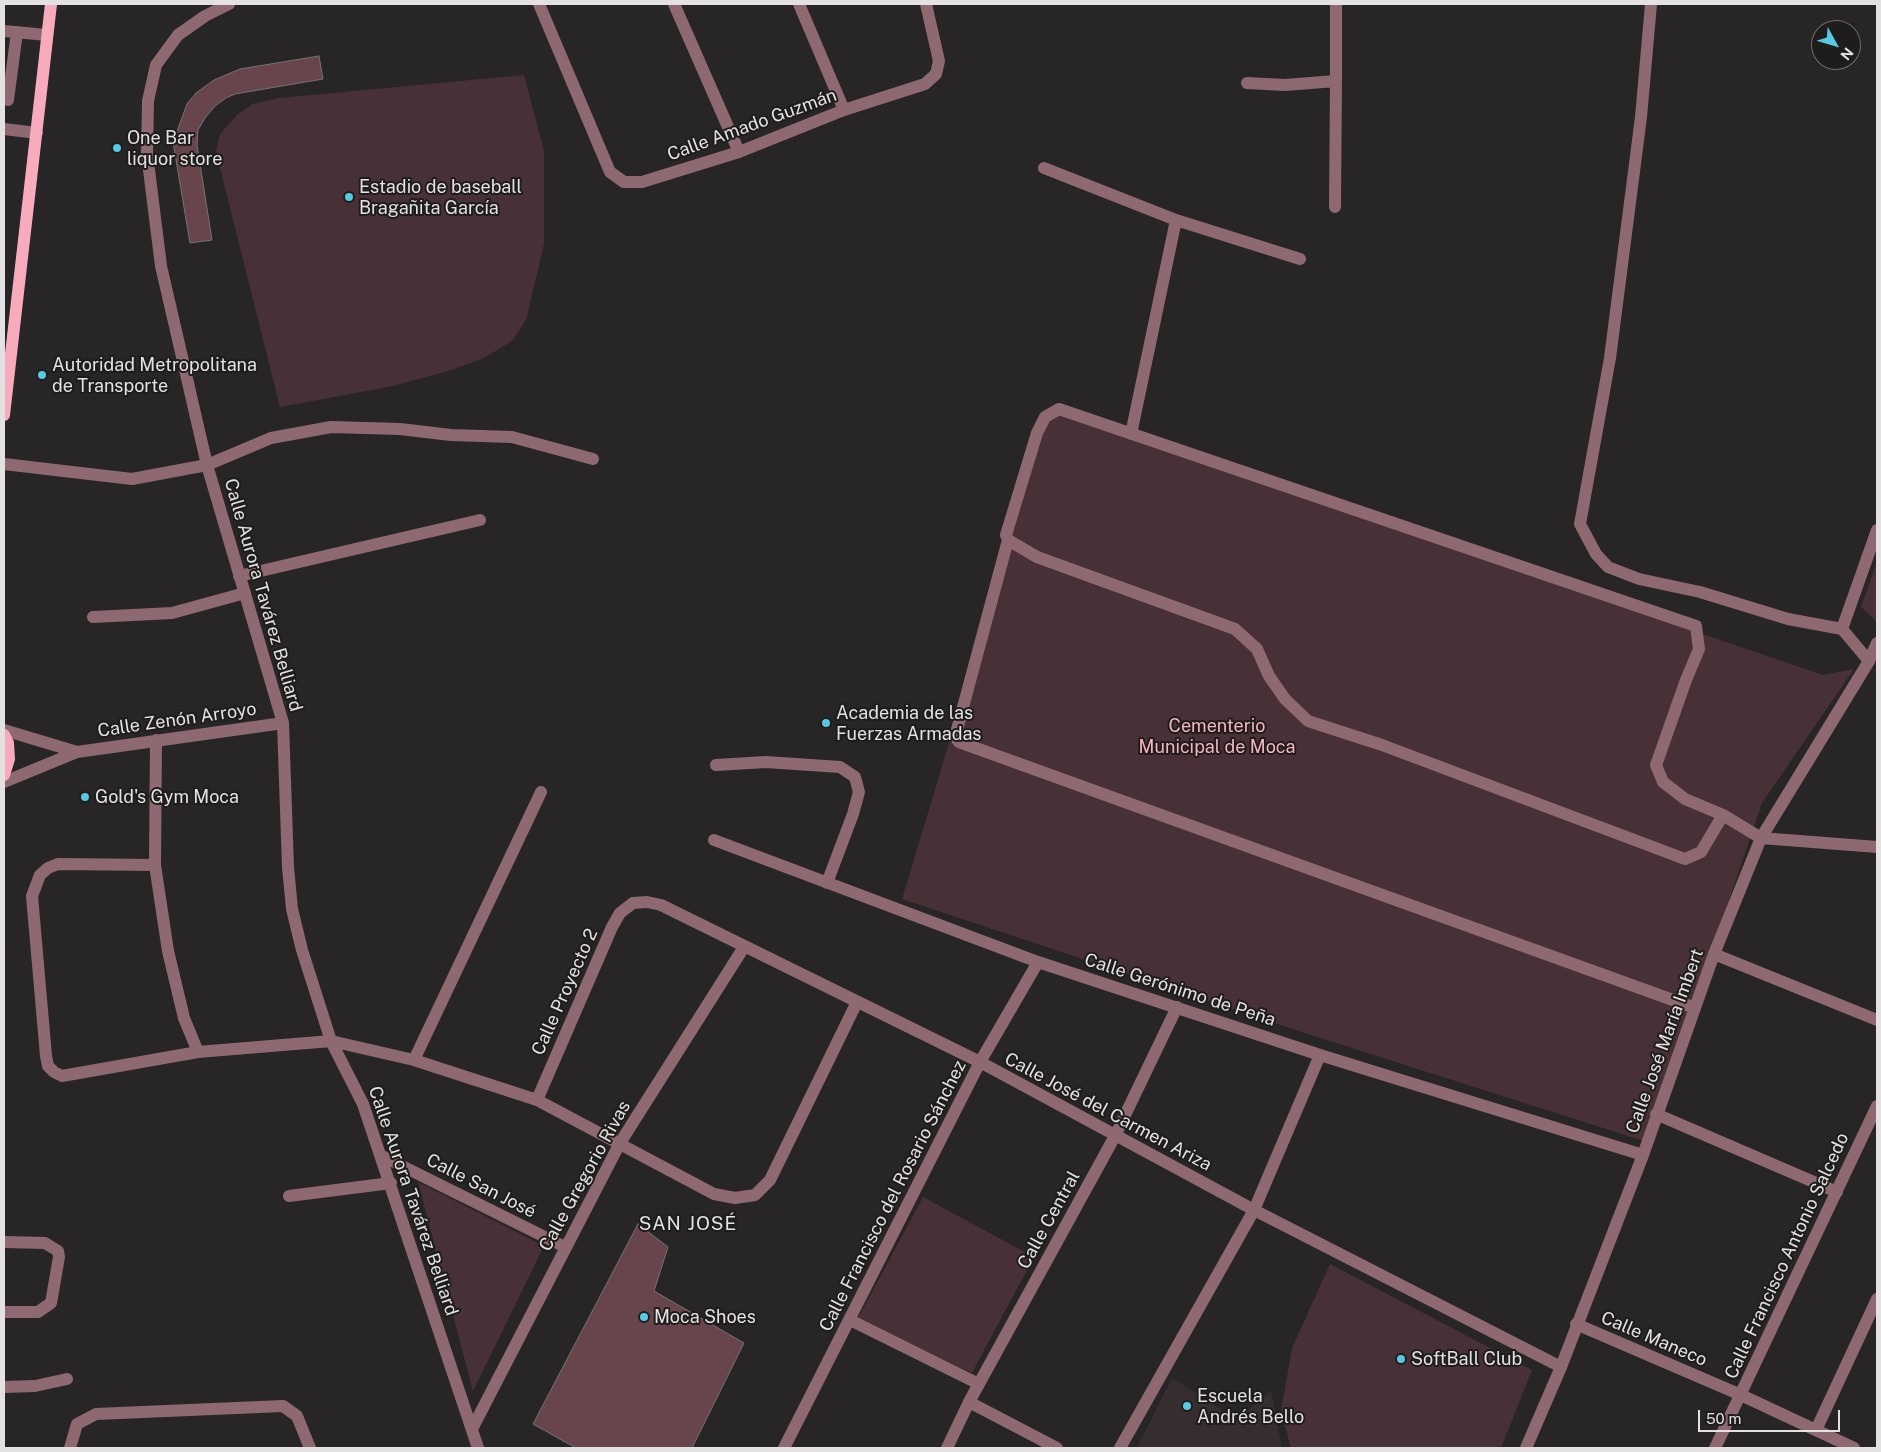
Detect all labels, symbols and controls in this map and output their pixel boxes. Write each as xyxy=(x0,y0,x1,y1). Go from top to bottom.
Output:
north arrow xyxy=(1811,20,1861,70)
text: N xyxy=(1837,45,1857,63)
street label: Calle Amado Guzmán xyxy=(664,84,840,166)
place label: One Bar liquor store xyxy=(127,127,223,170)
marker: One Bar liquor store xyxy=(111,142,123,154)
place label: Estadio de baseball Bragañita García xyxy=(359,176,522,218)
marker: Estadio de baseball Bragañita García xyxy=(343,191,355,203)
place label: Autoridad Metropolitana de Transporte xyxy=(52,354,257,396)
marker: Autoridad Metropolitana de Transporte xyxy=(36,369,48,381)
street label: Calle Aurora Tavárez Belliard xyxy=(219,476,307,714)
street label: Calle Zenón Arroyo xyxy=(96,698,258,742)
place label: Academia de las Fuerzas Armadas xyxy=(836,702,981,744)
park label: Cementerio Municipal de Moca xyxy=(1139,715,1295,758)
marker: Academia de las Fuerzas Armadas xyxy=(820,717,832,729)
place label: Gold's Gym Moca xyxy=(95,786,239,808)
marker: Gold's Gym Moca xyxy=(79,791,91,803)
street label: Calle Proyecto 2 xyxy=(527,925,603,1059)
street label: Calle José María Imbert xyxy=(1622,946,1708,1136)
street label: Calle Gerónimo de Peña xyxy=(1082,949,1278,1031)
street label: Calle José del Carmen Ariza xyxy=(1001,1048,1215,1176)
street label: Calle Francisco del Rosario Sánchez xyxy=(815,1057,971,1335)
street label: Calle Aurora Tavárez Belliard xyxy=(364,1083,462,1319)
street label: Calle Gregorio Rivas xyxy=(535,1097,635,1255)
street label: Calle Francisco Antonio Salcedo xyxy=(1720,1129,1854,1383)
street label: Calle San José xyxy=(423,1149,539,1223)
street label: Calle Central xyxy=(1013,1167,1085,1273)
district label: SAN JOSÉ xyxy=(638,1213,738,1235)
place label: Moca Shoes xyxy=(654,1306,756,1328)
street label: Calle Maneco xyxy=(1598,1307,1710,1371)
marker: Moca Shoes xyxy=(638,1311,650,1323)
place label: SoftBall Club xyxy=(1411,1348,1522,1370)
marker: SoftBall Club xyxy=(1395,1353,1407,1365)
place label: Escuela Andrés Bello xyxy=(1197,1385,1304,1428)
marker: Escuela Andrés Bello xyxy=(1181,1400,1193,1412)
scale bar xyxy=(1701,1400,1844,1432)
text: 50 m xyxy=(1706,1410,1741,1427)

